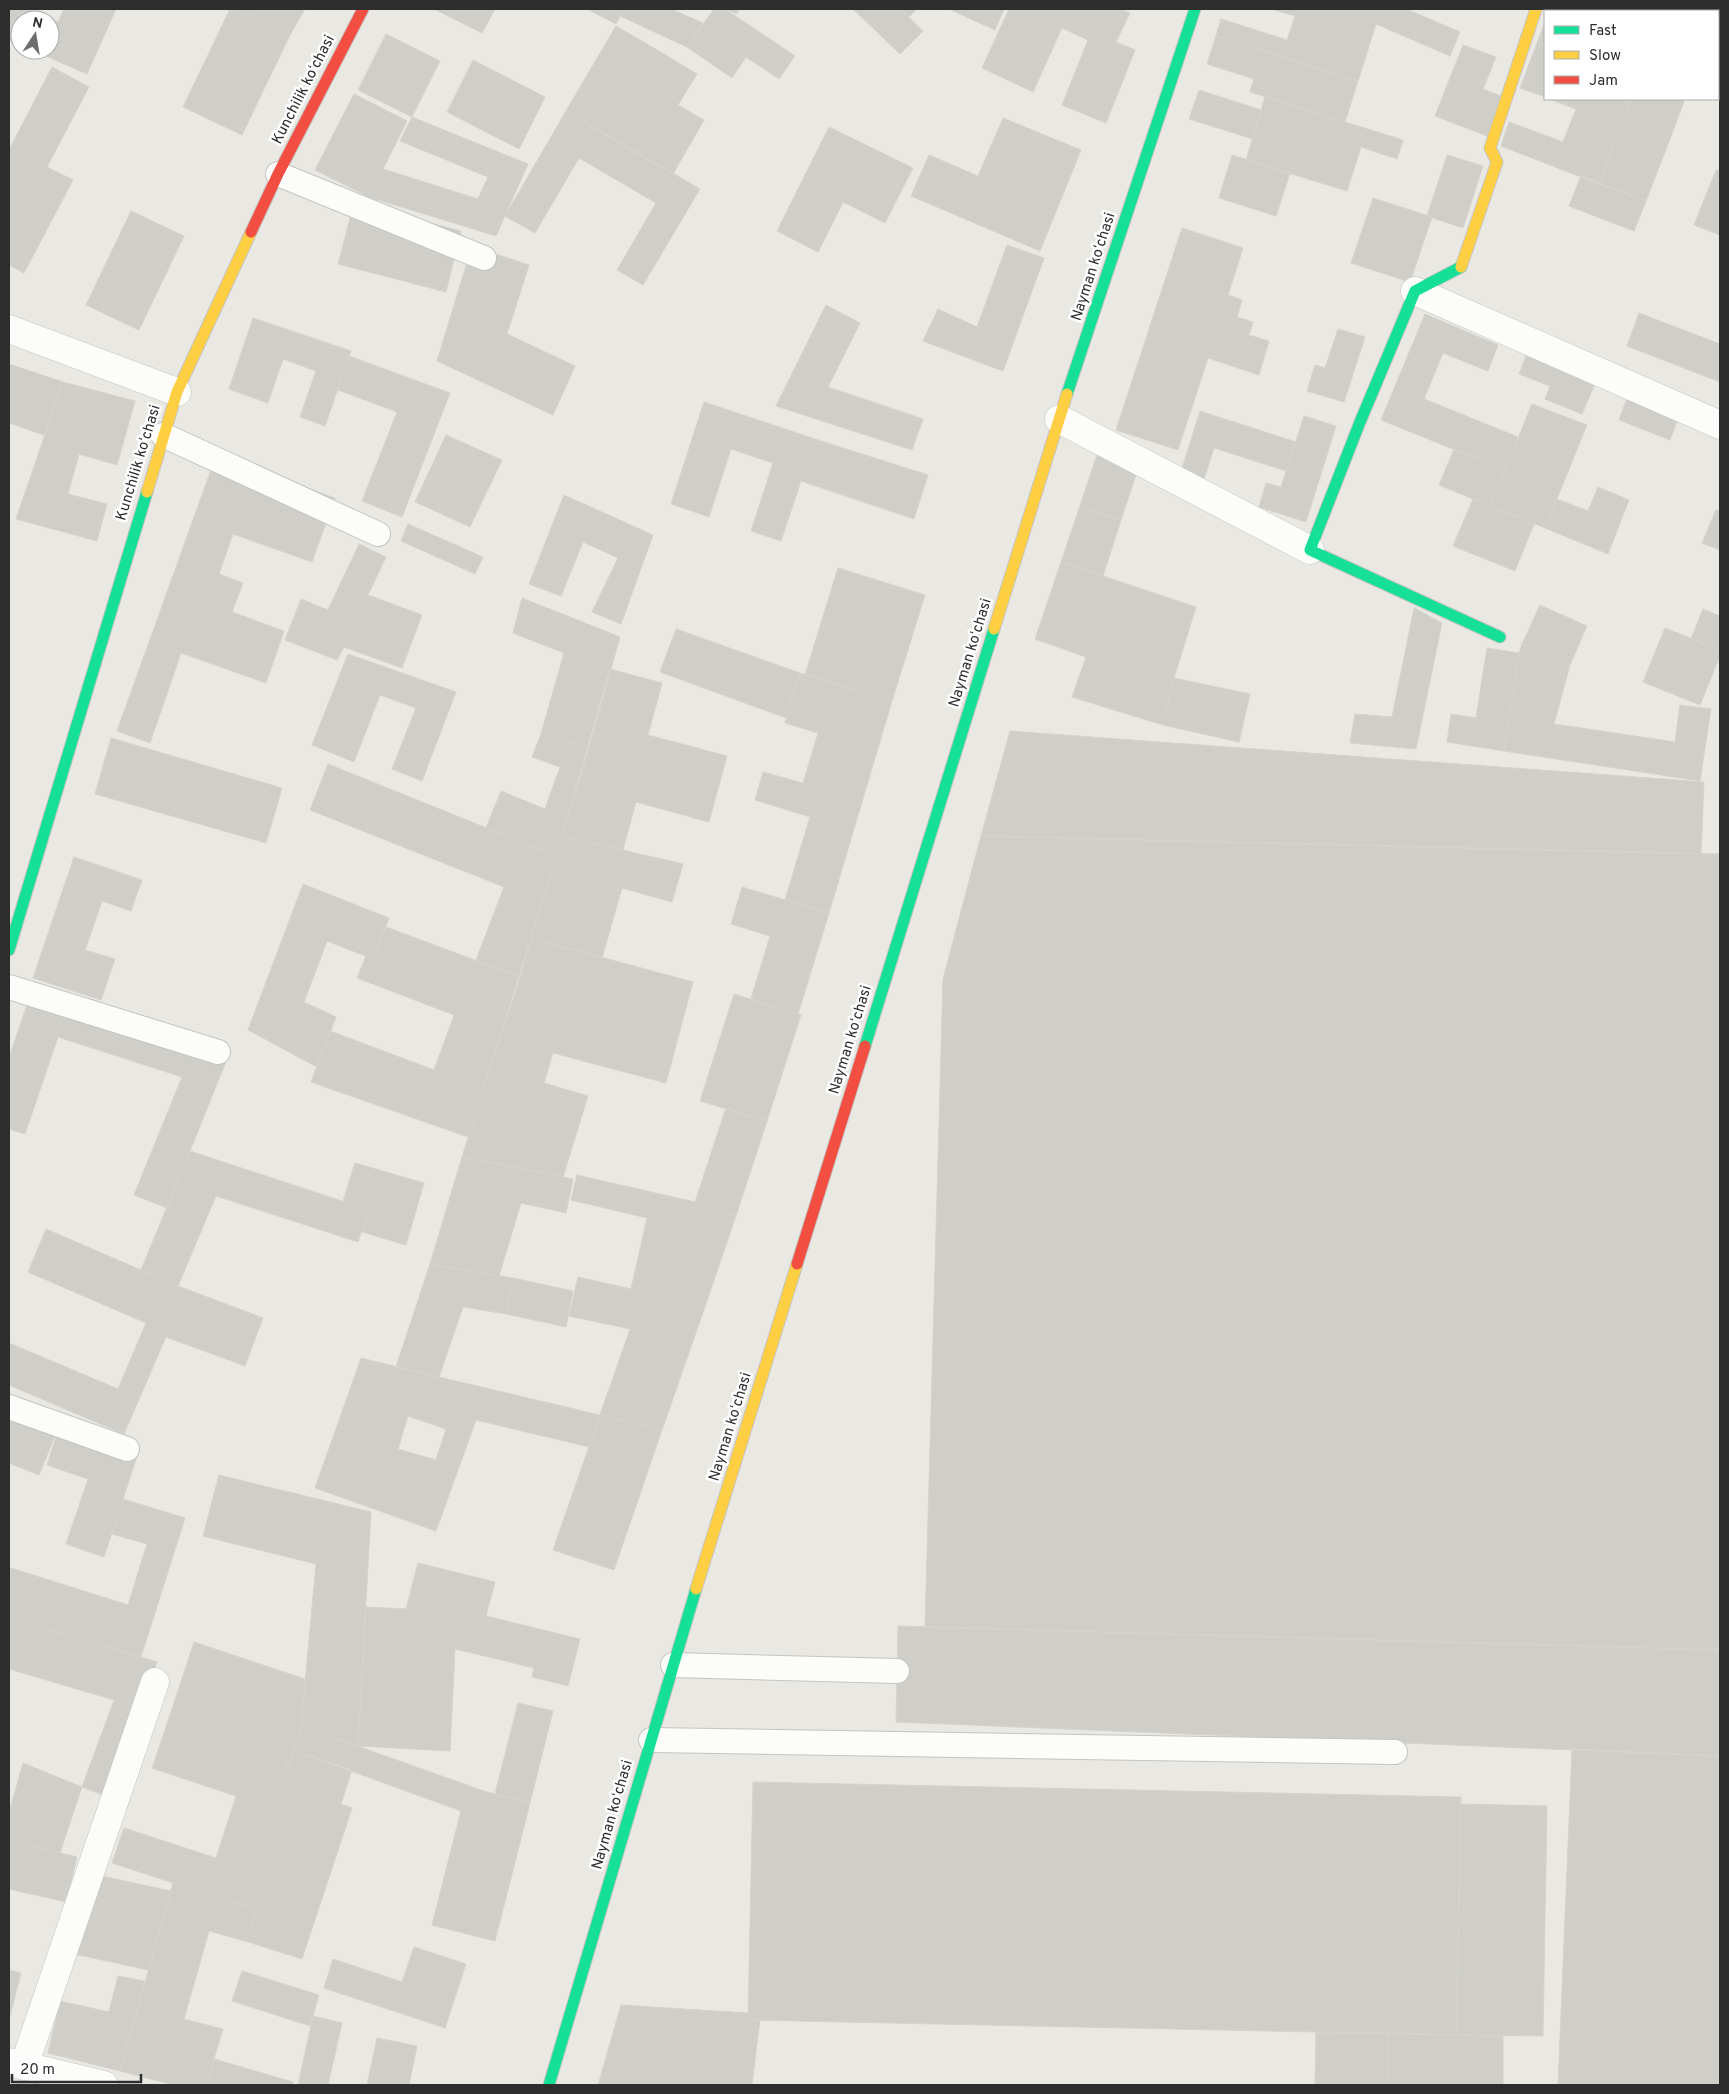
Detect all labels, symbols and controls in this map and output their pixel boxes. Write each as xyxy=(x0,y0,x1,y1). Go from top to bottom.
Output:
north arrow xyxy=(10,10,60,60)
legend xyxy=(1544,10,1719,100)
text: N xyxy=(31,14,44,33)
text: Fast xyxy=(1589,22,1617,41)
street label: Kunchilik koʻchasi xyxy=(268,32,340,148)
text: Slow xyxy=(1589,47,1621,66)
text: Jam xyxy=(1589,72,1618,91)
street label: Nayman koʻchasi xyxy=(1068,210,1120,324)
street label: Kunchilik koʻchasi xyxy=(112,403,166,523)
street label: Nayman koʻchasi xyxy=(945,596,997,710)
street label: Nayman koʻchasi xyxy=(825,983,877,1097)
street label: Nayman koʻchasi xyxy=(705,1370,757,1484)
street label: Nayman koʻchasi xyxy=(588,1758,638,1872)
scale bar xyxy=(12,2052,141,2084)
text: 20 m xyxy=(20,2061,55,2080)

